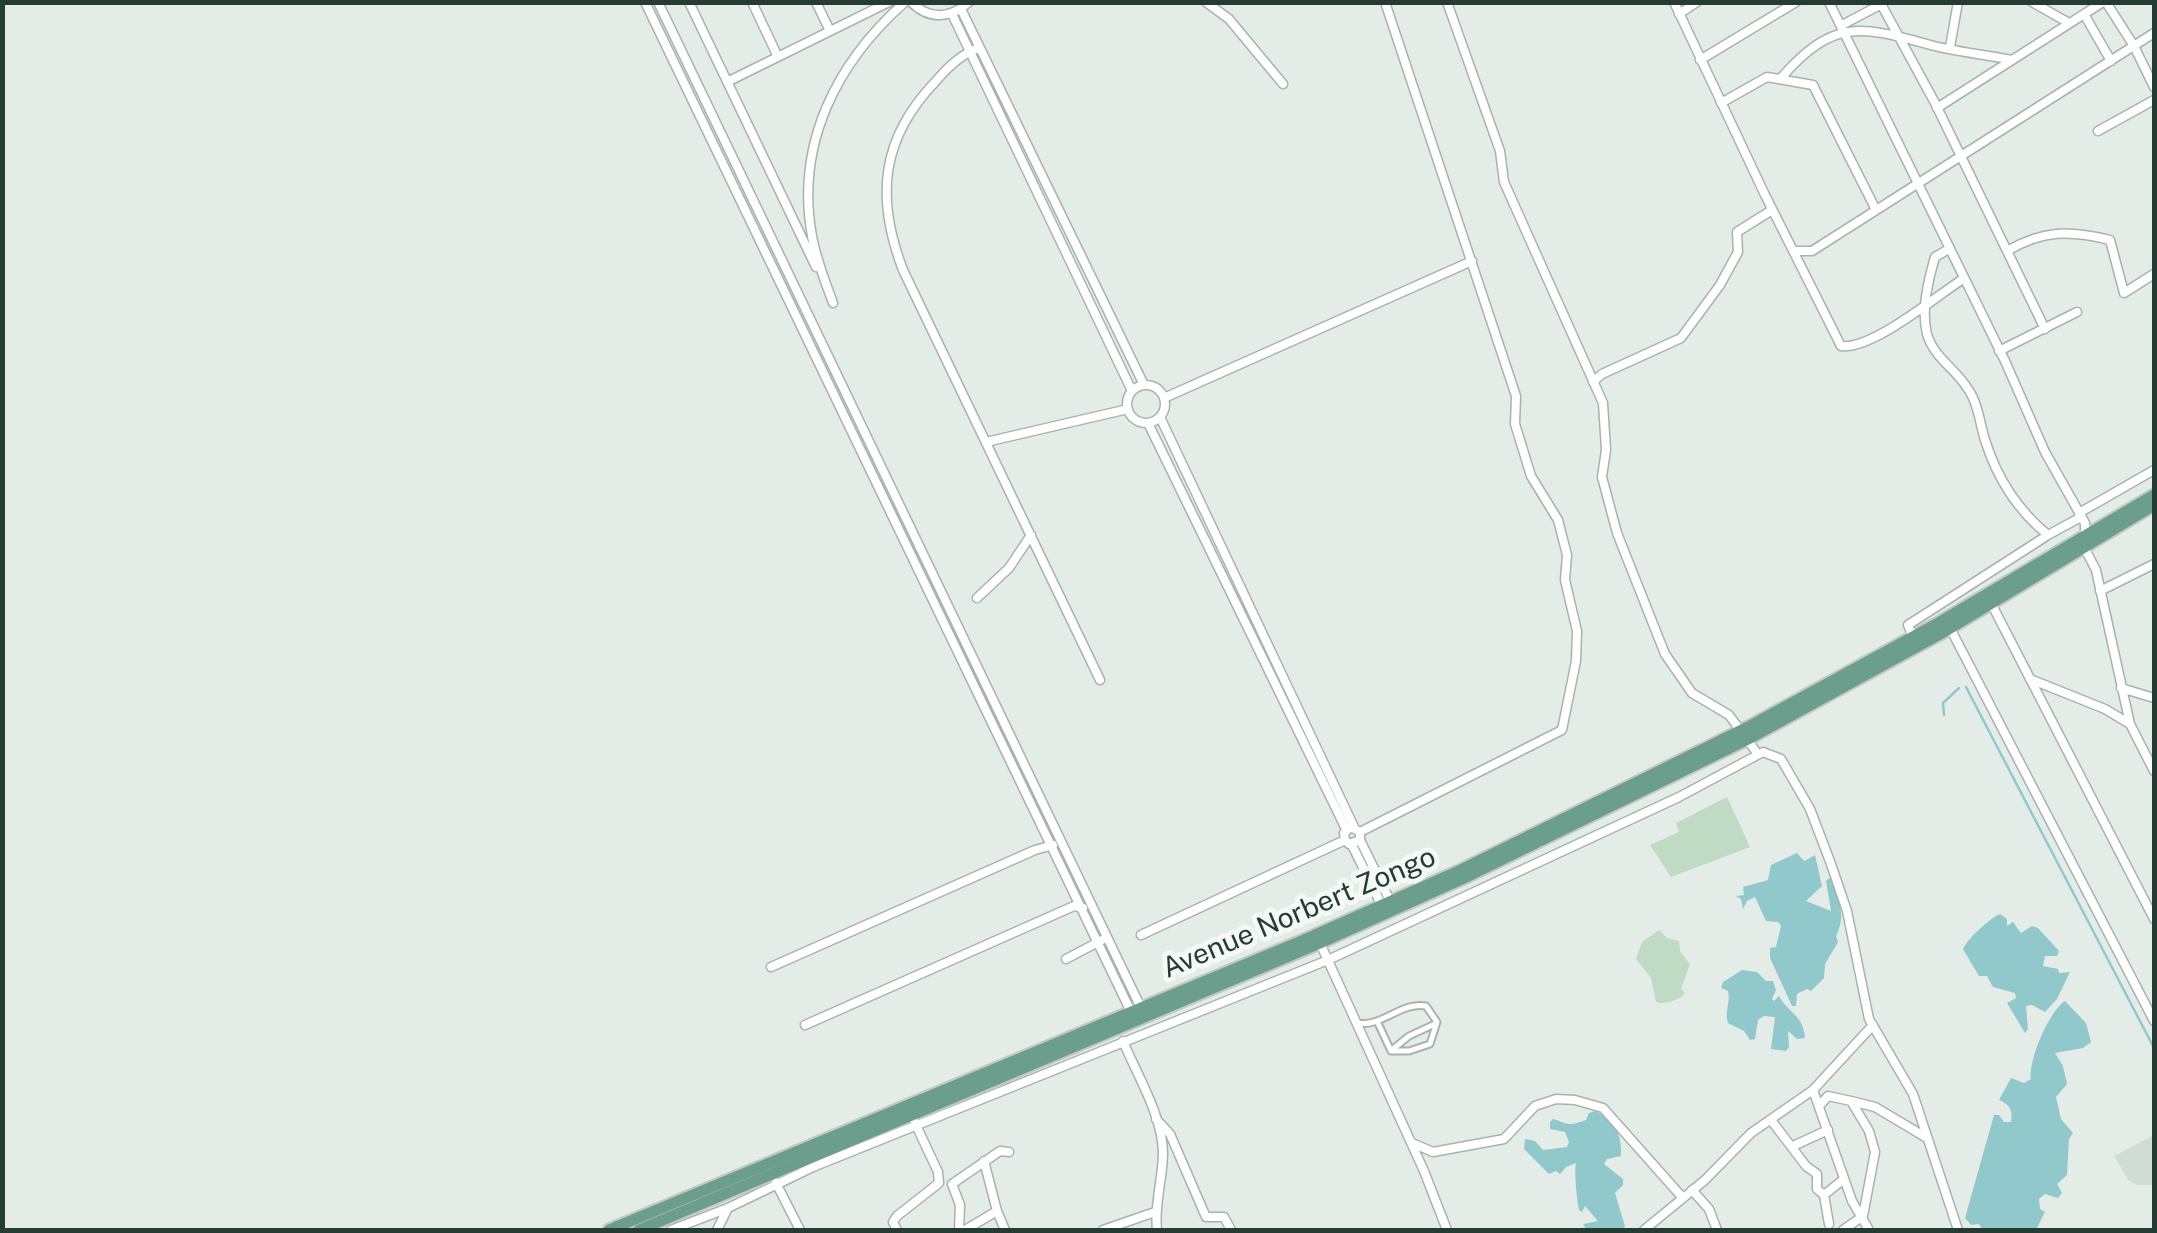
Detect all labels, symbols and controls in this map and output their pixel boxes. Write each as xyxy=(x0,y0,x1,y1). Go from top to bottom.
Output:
street label: Avenue Norbert Zongo xyxy=(1157,840,1441,986)

